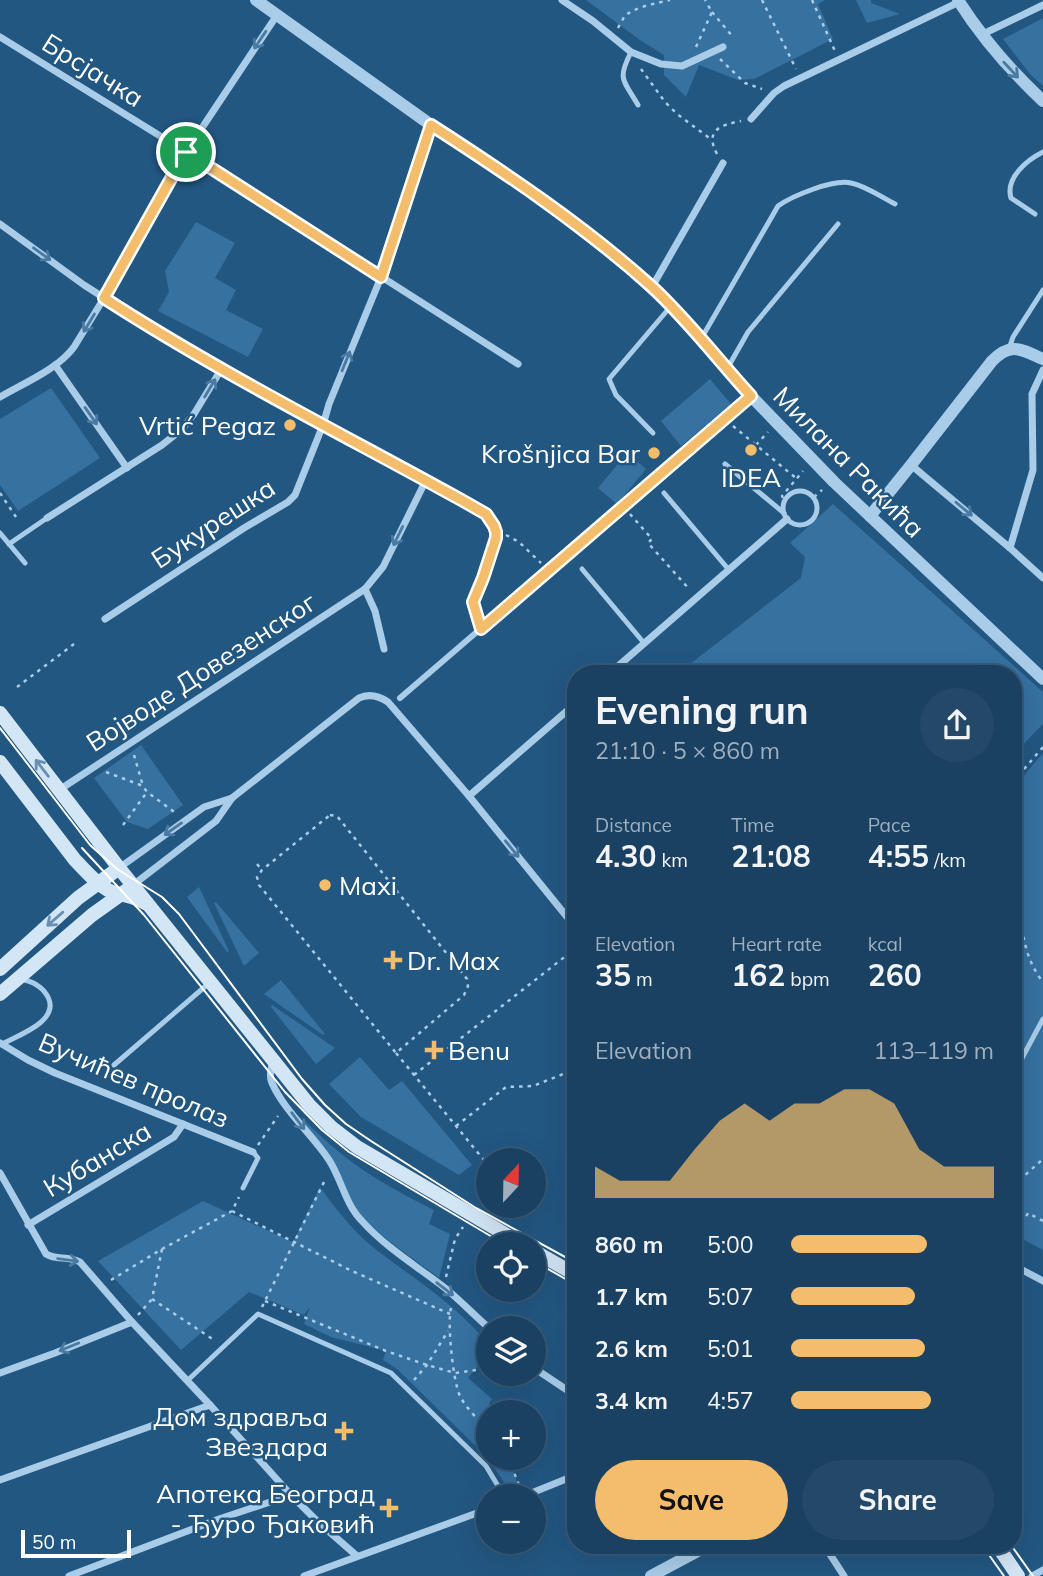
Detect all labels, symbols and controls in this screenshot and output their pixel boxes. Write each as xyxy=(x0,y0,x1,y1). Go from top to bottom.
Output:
street label: Брсјачка xyxy=(36,26,150,114)
one-way arrow xyxy=(253,30,268,49)
one-way arrow xyxy=(1003,61,1019,79)
pin xyxy=(156,122,216,182)
icon: arrive xyxy=(167,133,205,171)
one-way arrow xyxy=(32,247,51,262)
one-way arrow xyxy=(82,312,96,332)
one-way arrow xyxy=(341,350,354,372)
one-way arrow xyxy=(203,378,217,398)
street label: Милана Ракића xyxy=(766,379,932,545)
one-way arrow xyxy=(84,406,98,425)
place label: Vrtić Pegaz xyxy=(139,409,276,442)
marker: Vrtić Pegaz xyxy=(282,417,298,433)
place label: Krošnjica Bar xyxy=(481,437,641,470)
marker: IDEA xyxy=(743,442,759,458)
marker: Krošnjica Bar xyxy=(646,445,662,461)
place label: IDEA xyxy=(721,461,781,494)
street label: Букурешка xyxy=(145,471,281,575)
one-way arrow xyxy=(954,501,972,517)
one-way arrow xyxy=(391,525,405,546)
street label: Војводе Довезенског xyxy=(80,585,323,759)
text: Evening run xyxy=(595,686,809,734)
button: share xyxy=(920,688,994,762)
text: 21:10 · 5 × 860 m xyxy=(595,736,780,765)
one-way arrow xyxy=(35,760,50,778)
text: Distance xyxy=(595,813,672,837)
text: Time xyxy=(731,813,774,837)
text: Pace xyxy=(868,813,911,837)
one-way arrow xyxy=(164,821,183,836)
text: 4.30 xyxy=(595,837,656,875)
text: 21:08 xyxy=(731,837,811,875)
text: 4:55 xyxy=(868,837,929,875)
one-way arrow xyxy=(504,839,519,857)
text: km xyxy=(656,848,688,872)
text: /km xyxy=(929,848,966,872)
place label: Maxi xyxy=(339,869,397,902)
marker: Maxi xyxy=(317,877,333,893)
one-way arrow xyxy=(46,911,64,927)
text: Elevation xyxy=(595,932,675,956)
text: Heart rate xyxy=(731,932,822,956)
text: kcal xyxy=(868,932,902,956)
place label: Dr. Max xyxy=(407,944,500,977)
marker: Dr. Max xyxy=(385,952,401,968)
text: 35 xyxy=(595,956,631,994)
text: 162 xyxy=(731,956,785,994)
text: 260 xyxy=(868,956,922,994)
text: m xyxy=(631,967,653,991)
text: bpm xyxy=(785,967,830,991)
street label: Вучићев пролаз xyxy=(34,1025,234,1135)
place label: Benu xyxy=(448,1034,510,1067)
text: Elevation xyxy=(595,1036,692,1065)
text: 113–119 m xyxy=(873,1036,994,1065)
marker: Benu xyxy=(426,1042,442,1058)
one-way arrow xyxy=(291,1111,306,1130)
street label: Кубанска xyxy=(37,1114,157,1204)
north arrow xyxy=(476,1148,546,1218)
map controls xyxy=(476,1148,546,1554)
text: 860 m xyxy=(595,1230,663,1259)
text: 5:00 xyxy=(707,1230,754,1259)
button: locate xyxy=(476,1232,546,1302)
one-way arrow xyxy=(56,1254,79,1267)
one-way arrow xyxy=(436,1281,454,1296)
text: 1.7 km xyxy=(595,1282,668,1311)
text: 5:07 xyxy=(707,1282,754,1311)
button: layers xyxy=(476,1316,546,1386)
text: 2.6 km xyxy=(595,1334,668,1363)
text: 5:01 xyxy=(707,1334,754,1363)
one-way arrow xyxy=(59,1342,80,1355)
text: 3.4 km xyxy=(595,1386,668,1415)
text: 4:57 xyxy=(707,1386,754,1415)
place label: Дом здравља Звездара xyxy=(153,1400,328,1463)
button: + xyxy=(476,1400,546,1470)
marker: Дом здравља Звездара xyxy=(334,1421,354,1441)
button: Save xyxy=(595,1460,788,1540)
button: Share xyxy=(802,1460,994,1540)
place label: Апотека Београд - Ђуро Ђаковић xyxy=(156,1477,375,1540)
button: − xyxy=(476,1484,546,1554)
marker: Апотека Београд - Ђуро Ђаковић xyxy=(381,1500,397,1516)
scale bar xyxy=(21,1527,131,1559)
text: 50 m xyxy=(32,1530,76,1554)

